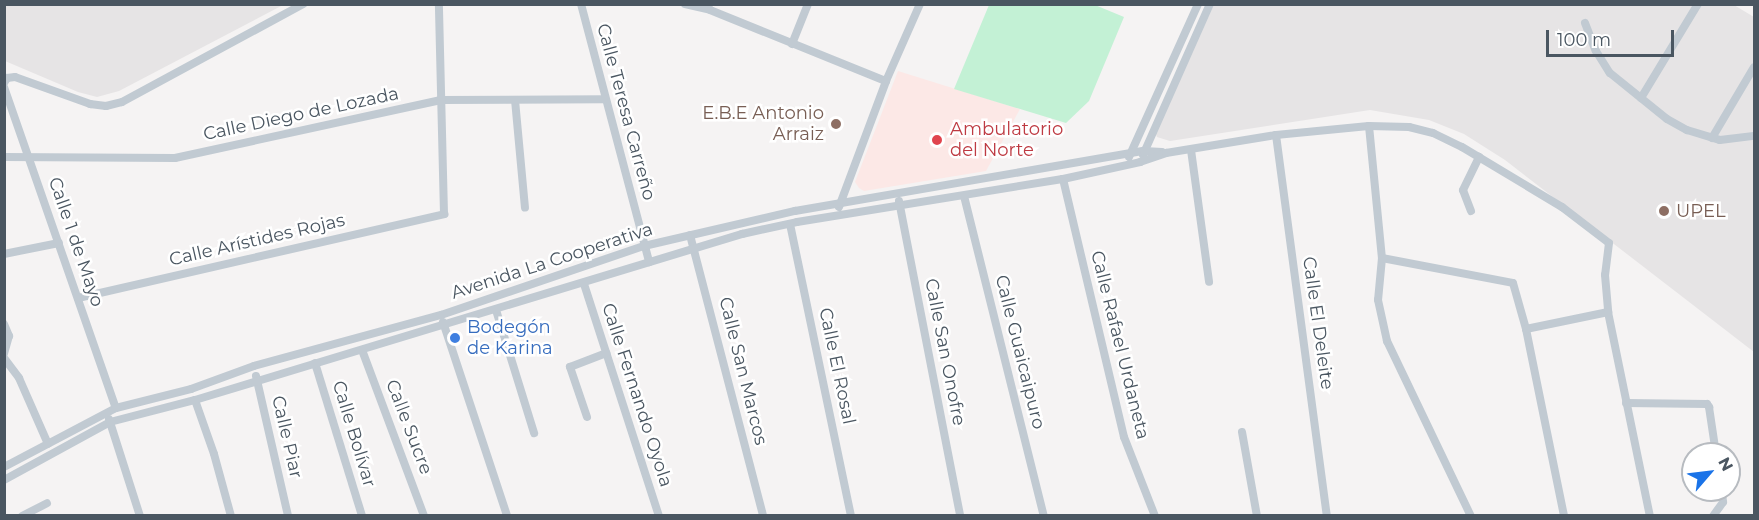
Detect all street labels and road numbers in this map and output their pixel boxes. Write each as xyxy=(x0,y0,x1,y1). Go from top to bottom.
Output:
street label: Calle Teresa Carreño xyxy=(592,21,660,203)
street label: Calle Diego de Lozada xyxy=(201,83,401,145)
street label: Calle 1 de Mayo xyxy=(44,174,108,310)
street label: Calle Arístides Rojas xyxy=(167,209,347,271)
street label: Avenida La Cooperativa xyxy=(449,218,655,304)
street label: Calle Rafael Urdaneta xyxy=(1086,248,1154,442)
street label: Calle El Deleite xyxy=(1298,255,1338,391)
street label: Calle Guaicaipuro xyxy=(990,273,1050,431)
street label: Calle San Onofre xyxy=(920,277,970,427)
street label: Calle San Marcos xyxy=(714,295,772,447)
street label: Calle Fernando Oyola xyxy=(597,300,677,490)
street label: Calle El Rosal xyxy=(814,306,860,426)
street label: Calle Sucre xyxy=(381,377,437,477)
street label: Calle Bolívar xyxy=(328,378,380,490)
street label: Calle Piar xyxy=(267,394,307,480)

